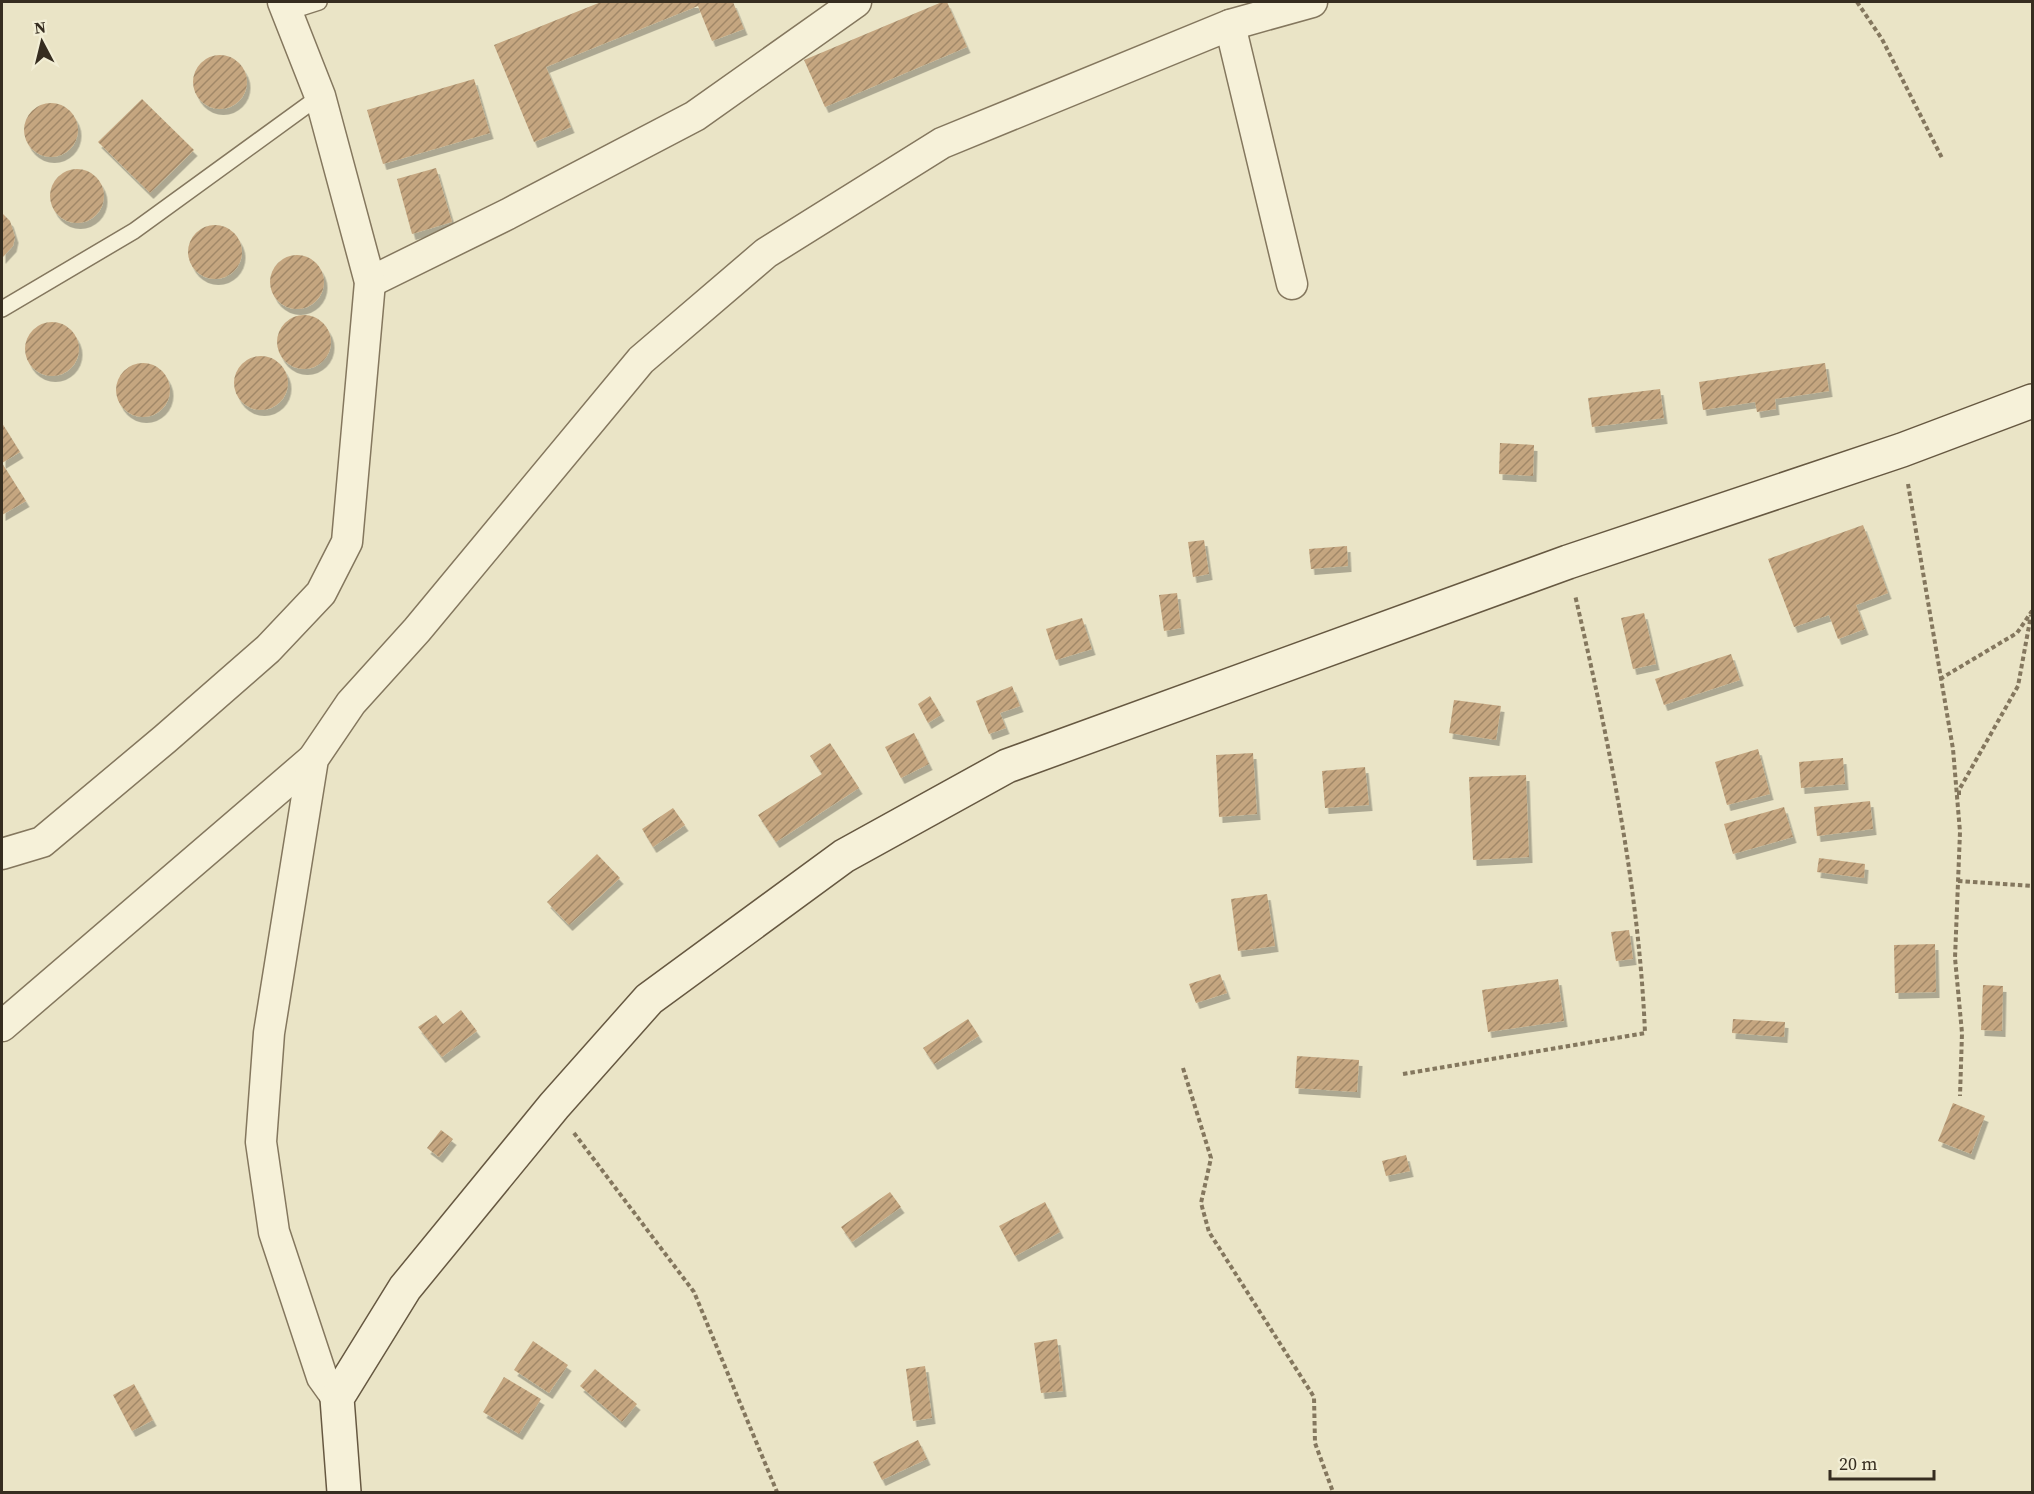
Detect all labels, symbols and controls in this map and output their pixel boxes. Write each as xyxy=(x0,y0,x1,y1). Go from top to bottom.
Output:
north arrow xyxy=(12,12,72,72)
text: N xyxy=(33,15,48,39)
scale bar xyxy=(1830,1443,1934,1481)
text: 20 m xyxy=(1839,1451,1877,1476)

